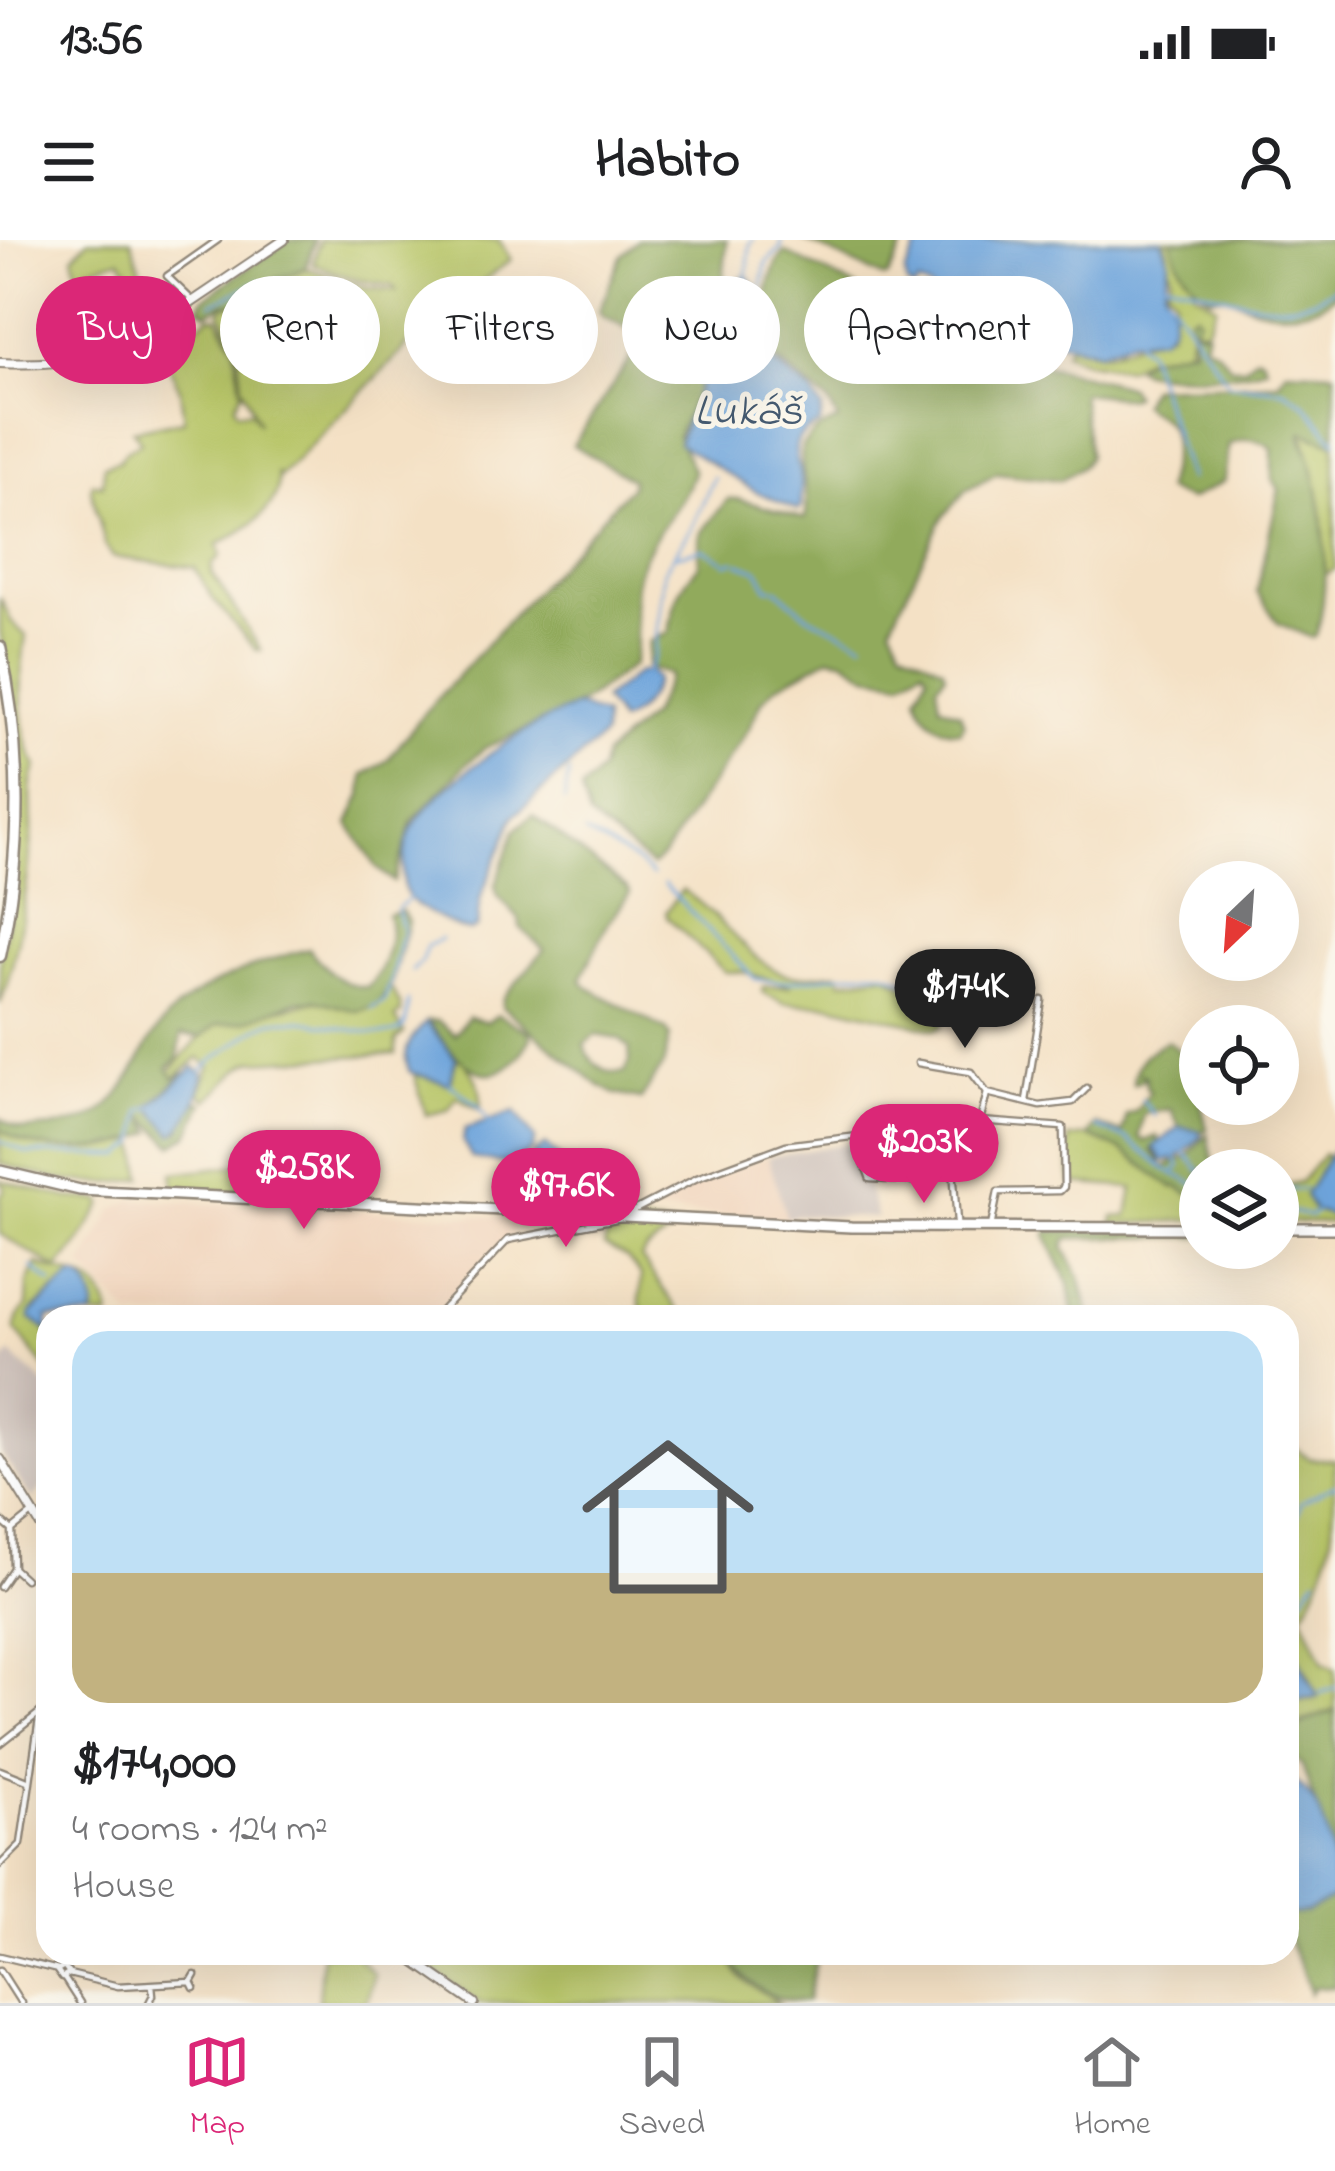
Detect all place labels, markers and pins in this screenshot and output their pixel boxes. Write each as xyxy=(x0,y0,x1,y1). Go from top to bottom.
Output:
pin: $174K xyxy=(881,949,1049,1051)
pin: $203K xyxy=(840,1104,1008,1206)
pin: $258K xyxy=(220,1130,388,1232)
pin: $97.6K xyxy=(468,1148,664,1250)

